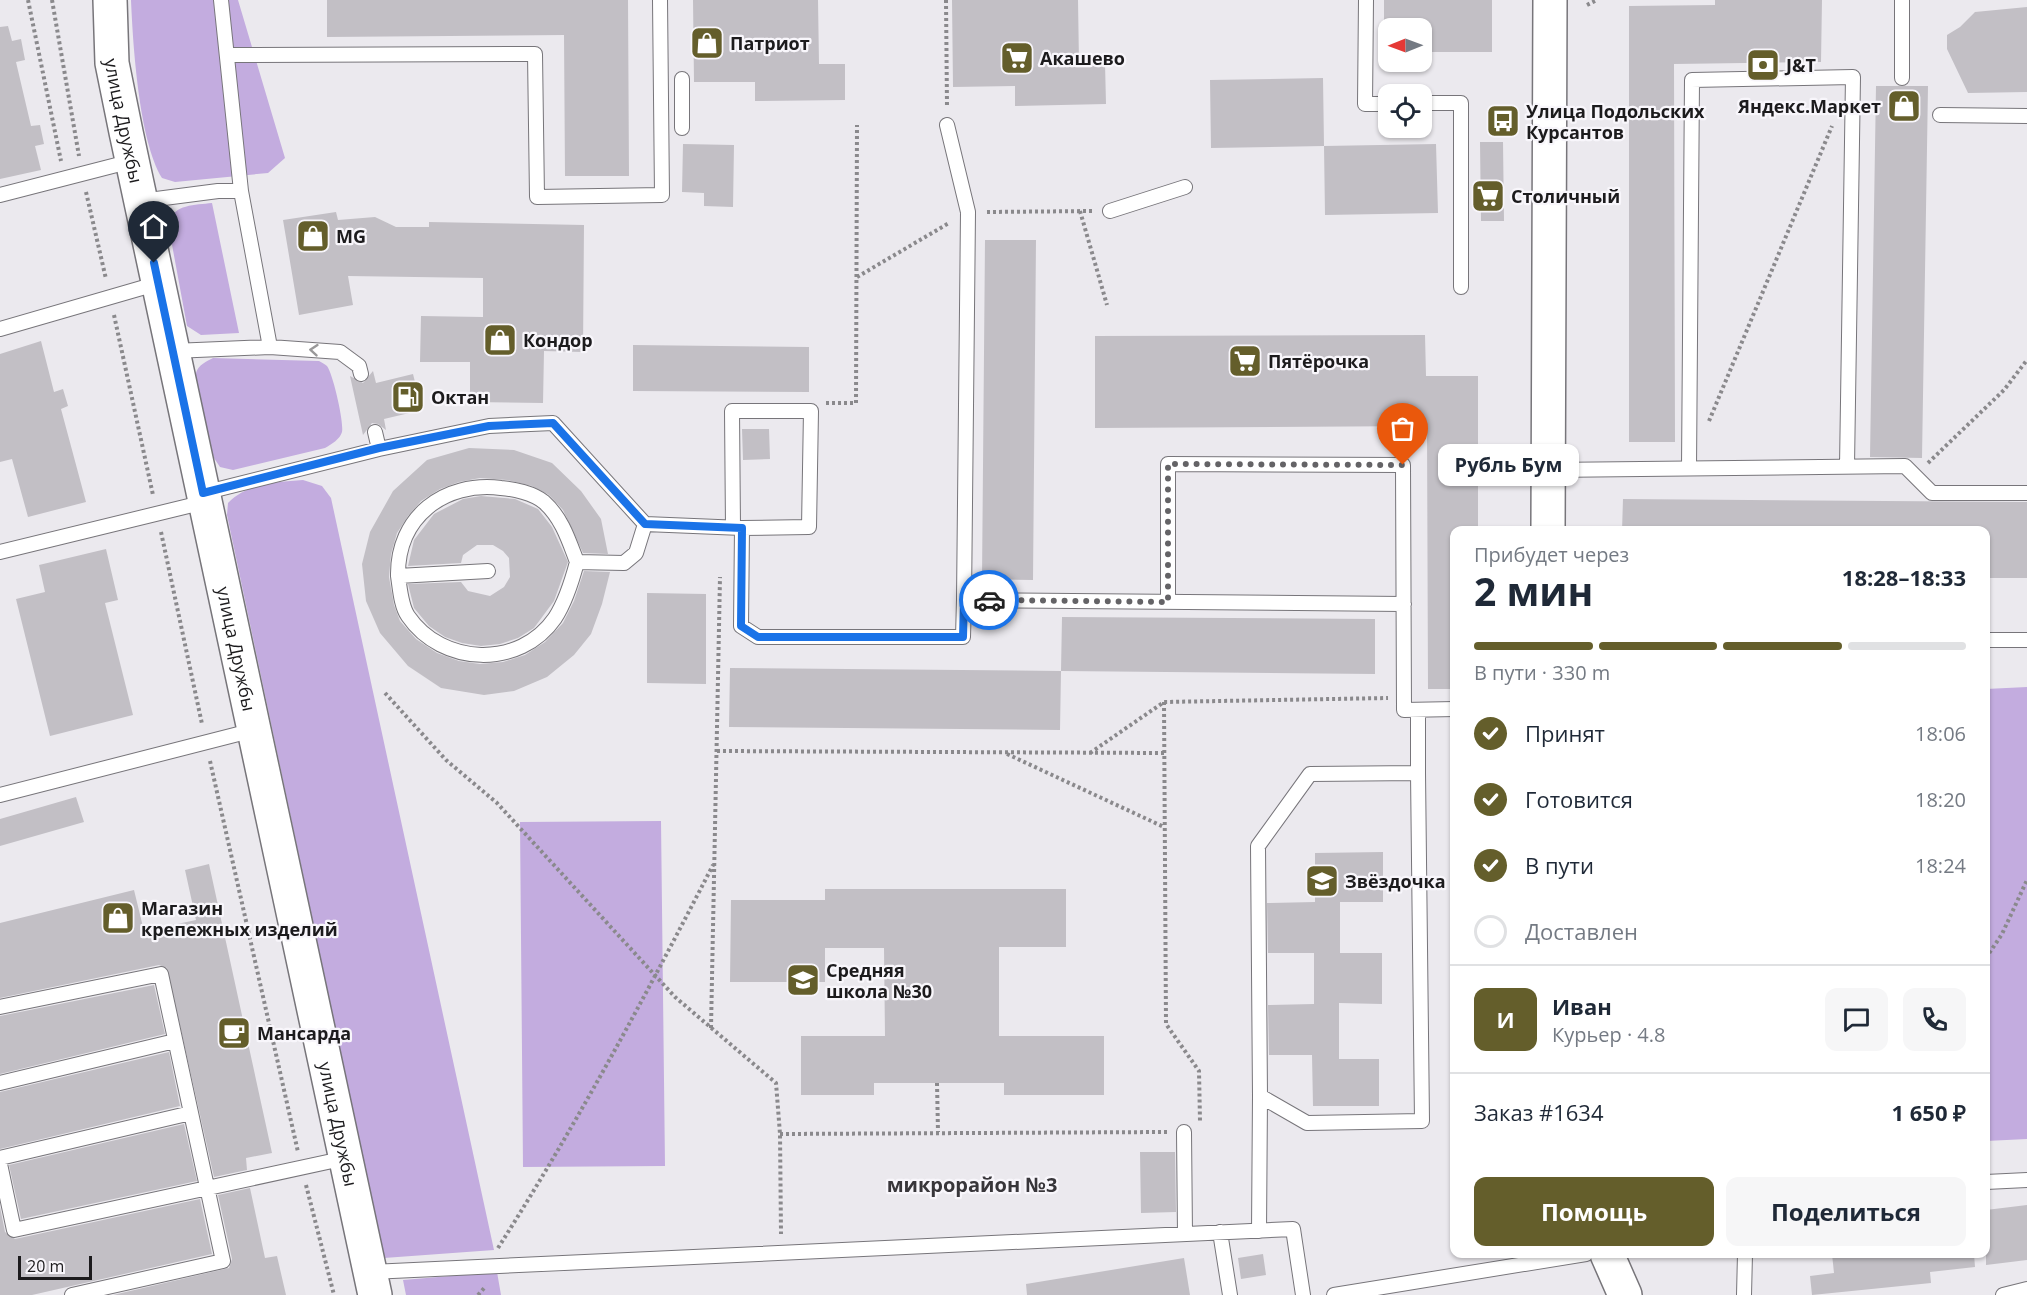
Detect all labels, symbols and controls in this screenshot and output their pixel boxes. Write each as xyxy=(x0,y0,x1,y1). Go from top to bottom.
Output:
north arrow xyxy=(1378,18,1432,72)
map controls xyxy=(1378,18,1432,138)
shop icon: Патриот xyxy=(689,25,725,61)
place label: Патриот xyxy=(730,31,810,55)
supermarket icon: Акашево xyxy=(999,40,1035,76)
place label: Акашево xyxy=(1040,46,1125,70)
bank icon: J&T xyxy=(1745,47,1781,83)
place label: J&T xyxy=(1784,53,1816,77)
street label: улица Дружбы xyxy=(99,56,149,185)
button: locate xyxy=(1378,84,1432,138)
shop icon: Яндекс.Маркет xyxy=(1886,88,1922,124)
place label: Яндекс.Маркет xyxy=(1737,94,1881,118)
place label: Улица Подольских Курсантов xyxy=(1526,99,1705,144)
bus stop icon: Улица Подольских Курсантов xyxy=(1485,103,1521,139)
supermarket icon: Столичный xyxy=(1470,178,1506,214)
place label: Столичный xyxy=(1511,184,1620,208)
pin xyxy=(128,201,179,263)
icon: home xyxy=(137,210,170,243)
shop icon: MG xyxy=(295,218,331,254)
place label: MG xyxy=(336,224,366,248)
shop icon: Кондор xyxy=(482,322,518,358)
place label: Кондор xyxy=(523,328,593,352)
supermarket icon: Пятёрочка xyxy=(1227,343,1263,379)
one-way arrow xyxy=(309,344,318,357)
place label: Пятёрочка xyxy=(1268,349,1369,373)
fuel station icon: Октан xyxy=(390,379,426,415)
place label: Октан xyxy=(431,385,489,409)
pin xyxy=(1377,403,1428,465)
icon: bag xyxy=(1386,412,1419,445)
callout: Рубль Бум xyxy=(1439,444,1580,486)
text: Рубль Бум xyxy=(1455,451,1562,478)
text: Прибудет через xyxy=(1474,541,1629,568)
text: 18:28–18:33 xyxy=(1842,562,1966,592)
text: 2 мин xyxy=(1474,564,1593,617)
courier xyxy=(959,570,1019,630)
street label: улица Дружбы xyxy=(212,584,262,713)
icon: car xyxy=(973,584,1006,617)
text: В пути · 330 m xyxy=(1474,659,1610,686)
icon: check xyxy=(1474,717,1507,750)
text: Принят xyxy=(1525,718,1605,748)
text: 18:06 xyxy=(1915,720,1966,747)
icon: check xyxy=(1474,783,1507,816)
text: Готовится xyxy=(1525,784,1633,814)
text: 18:20 xyxy=(1915,786,1966,813)
icon: check xyxy=(1474,849,1507,882)
text: В пути xyxy=(1525,850,1594,880)
text: 18:24 xyxy=(1915,852,1966,879)
school or university icon: Звёздочка xyxy=(1304,863,1340,899)
place label: Звёздочка xyxy=(1345,869,1446,893)
place label: Магазин крепежных изделий xyxy=(141,896,338,941)
shop icon: Магазин крепежных изделий xyxy=(100,900,136,936)
text: Доставлен xyxy=(1525,916,1638,946)
place label: Средняя школа №30 xyxy=(826,958,932,1003)
school or university icon: Средняя школа №30 xyxy=(785,962,821,998)
button: chat xyxy=(1825,988,1888,1051)
button: phone xyxy=(1903,988,1966,1051)
text: Иван xyxy=(1552,991,1612,1021)
text: И xyxy=(1496,1004,1515,1034)
cafe icon: Мансарда xyxy=(216,1015,252,1051)
place label: Мансарда xyxy=(257,1021,351,1045)
text: Курьер · 4.8 xyxy=(1552,1021,1666,1048)
street label: улица Дружбы xyxy=(313,1060,363,1189)
text: Заказ #1634 xyxy=(1474,1097,1604,1127)
text: 1 650 ₽ xyxy=(1891,1097,1966,1127)
district label: микрорайон №3 xyxy=(887,1171,1057,1198)
button: Помощь xyxy=(1474,1177,1714,1246)
button: Поделиться xyxy=(1726,1177,1966,1246)
scale bar xyxy=(18,1253,92,1280)
text: 20 m xyxy=(27,1255,64,1277)

